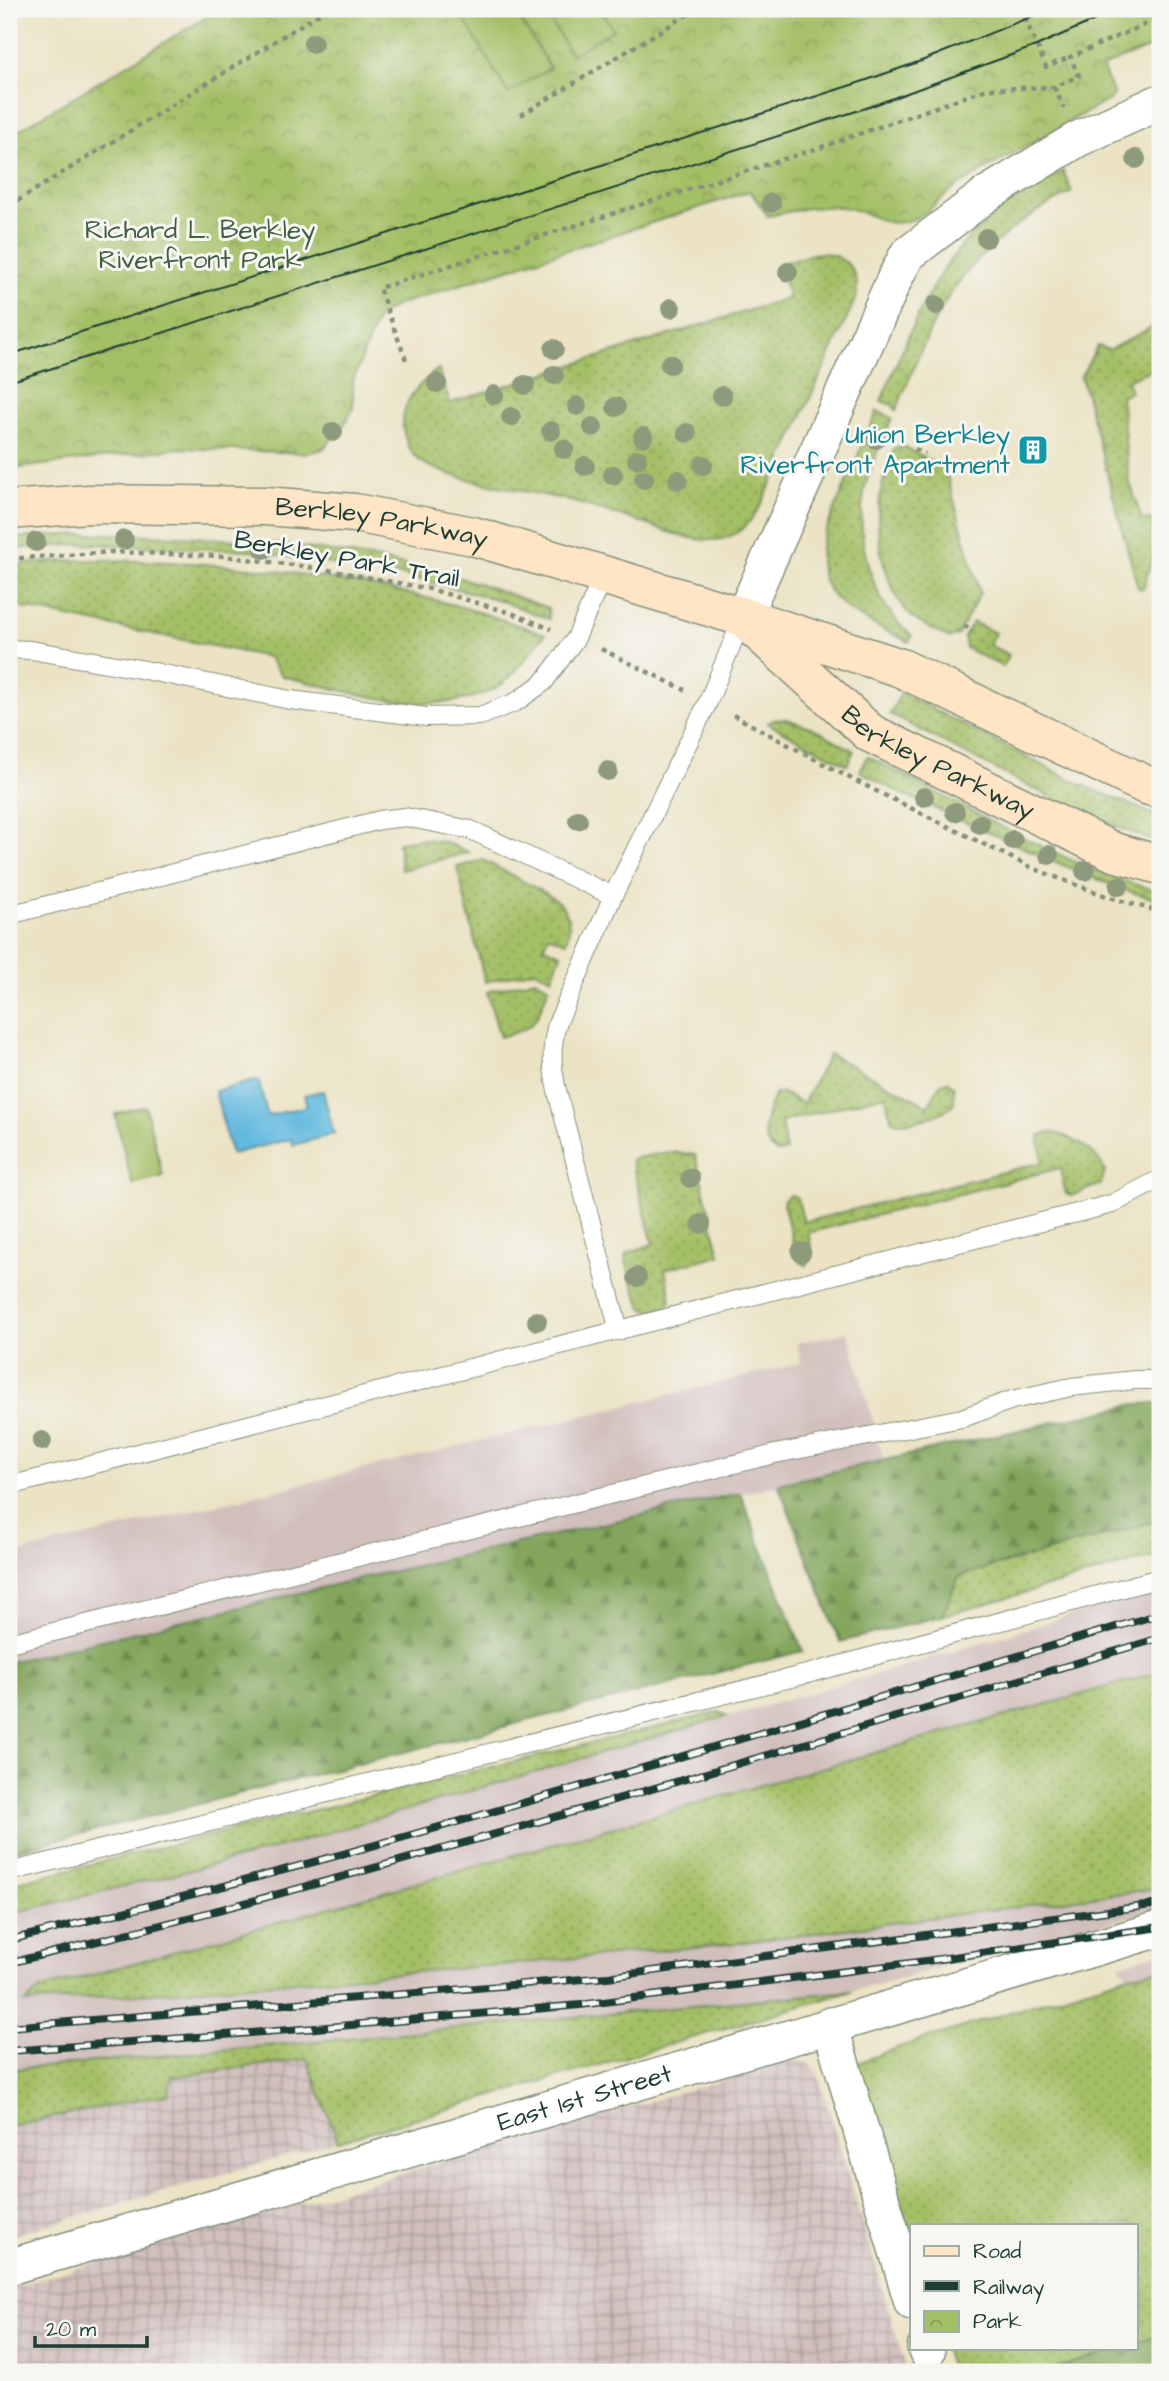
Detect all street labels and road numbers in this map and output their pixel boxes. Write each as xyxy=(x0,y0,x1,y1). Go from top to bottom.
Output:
street label: Berkley Parkway xyxy=(274,489,492,559)
street label: Berkley Park Trail xyxy=(231,521,462,598)
street label: Berkley Parkway xyxy=(833,697,1041,830)
street label: East 1st Street xyxy=(493,2055,677,2141)

